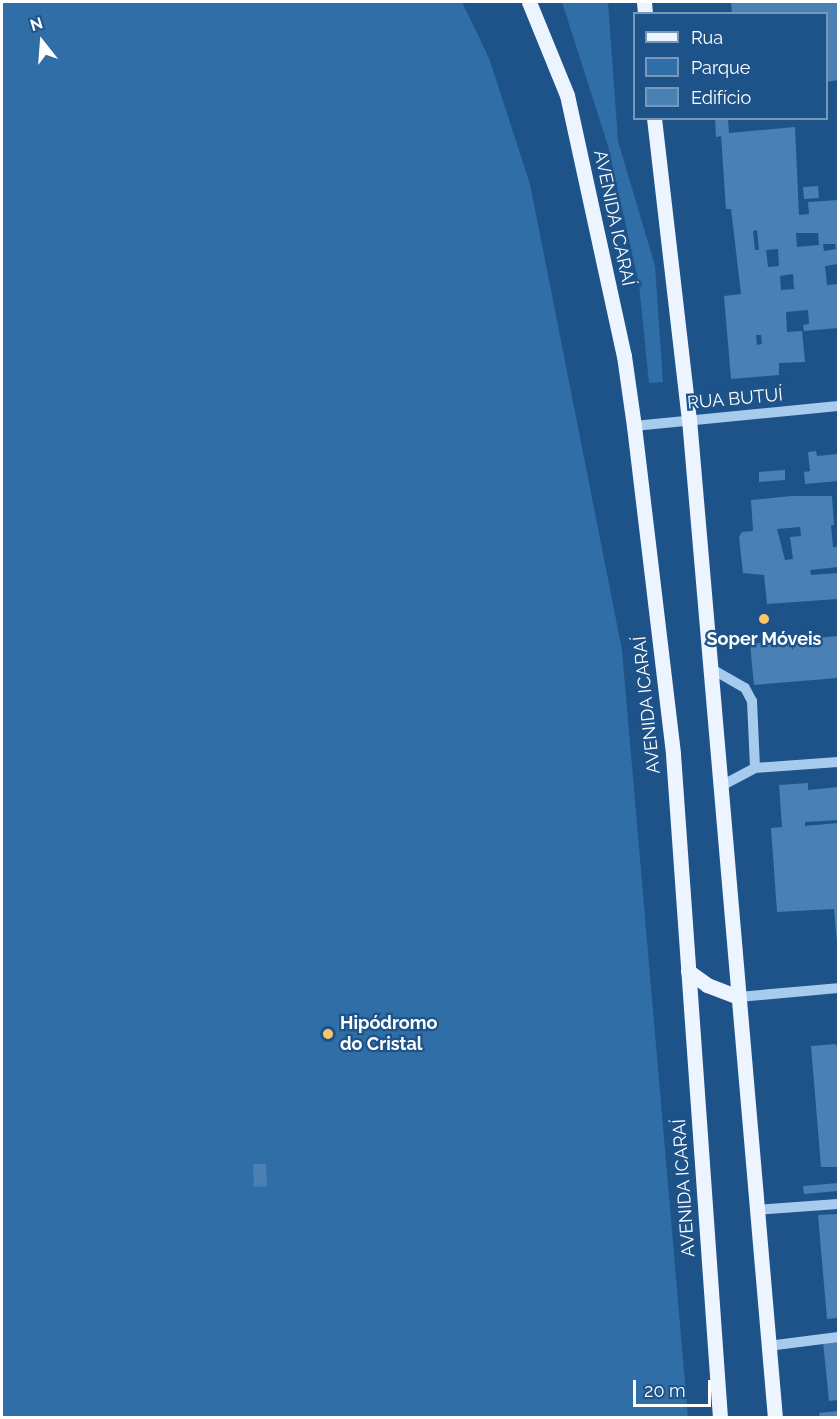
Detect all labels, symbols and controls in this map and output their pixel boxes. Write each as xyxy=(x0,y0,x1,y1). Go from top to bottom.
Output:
north arrow xyxy=(12,12,72,72)
legend xyxy=(633,12,828,120)
text: N xyxy=(28,13,45,35)
text: Rua xyxy=(691,27,723,48)
text: Parque xyxy=(691,57,750,78)
text: Edifício xyxy=(691,87,751,108)
street label: AVENIDA ICARAÍ xyxy=(589,148,639,288)
street label: RUA BUTUÍ xyxy=(686,384,784,414)
marker: Soper Móveis xyxy=(757,612,771,626)
place label: Soper Móveis xyxy=(706,628,822,650)
street label: AVENIDA ICARAÍ xyxy=(629,635,665,775)
place label: Hipódromo do Cristal xyxy=(340,1013,437,1056)
marker: Hipódromo do Cristal xyxy=(321,1027,335,1041)
street label: AVENIDA ICARAÍ xyxy=(668,1118,700,1258)
scale bar xyxy=(636,1368,714,1406)
text: 20 m xyxy=(644,1380,686,1401)

